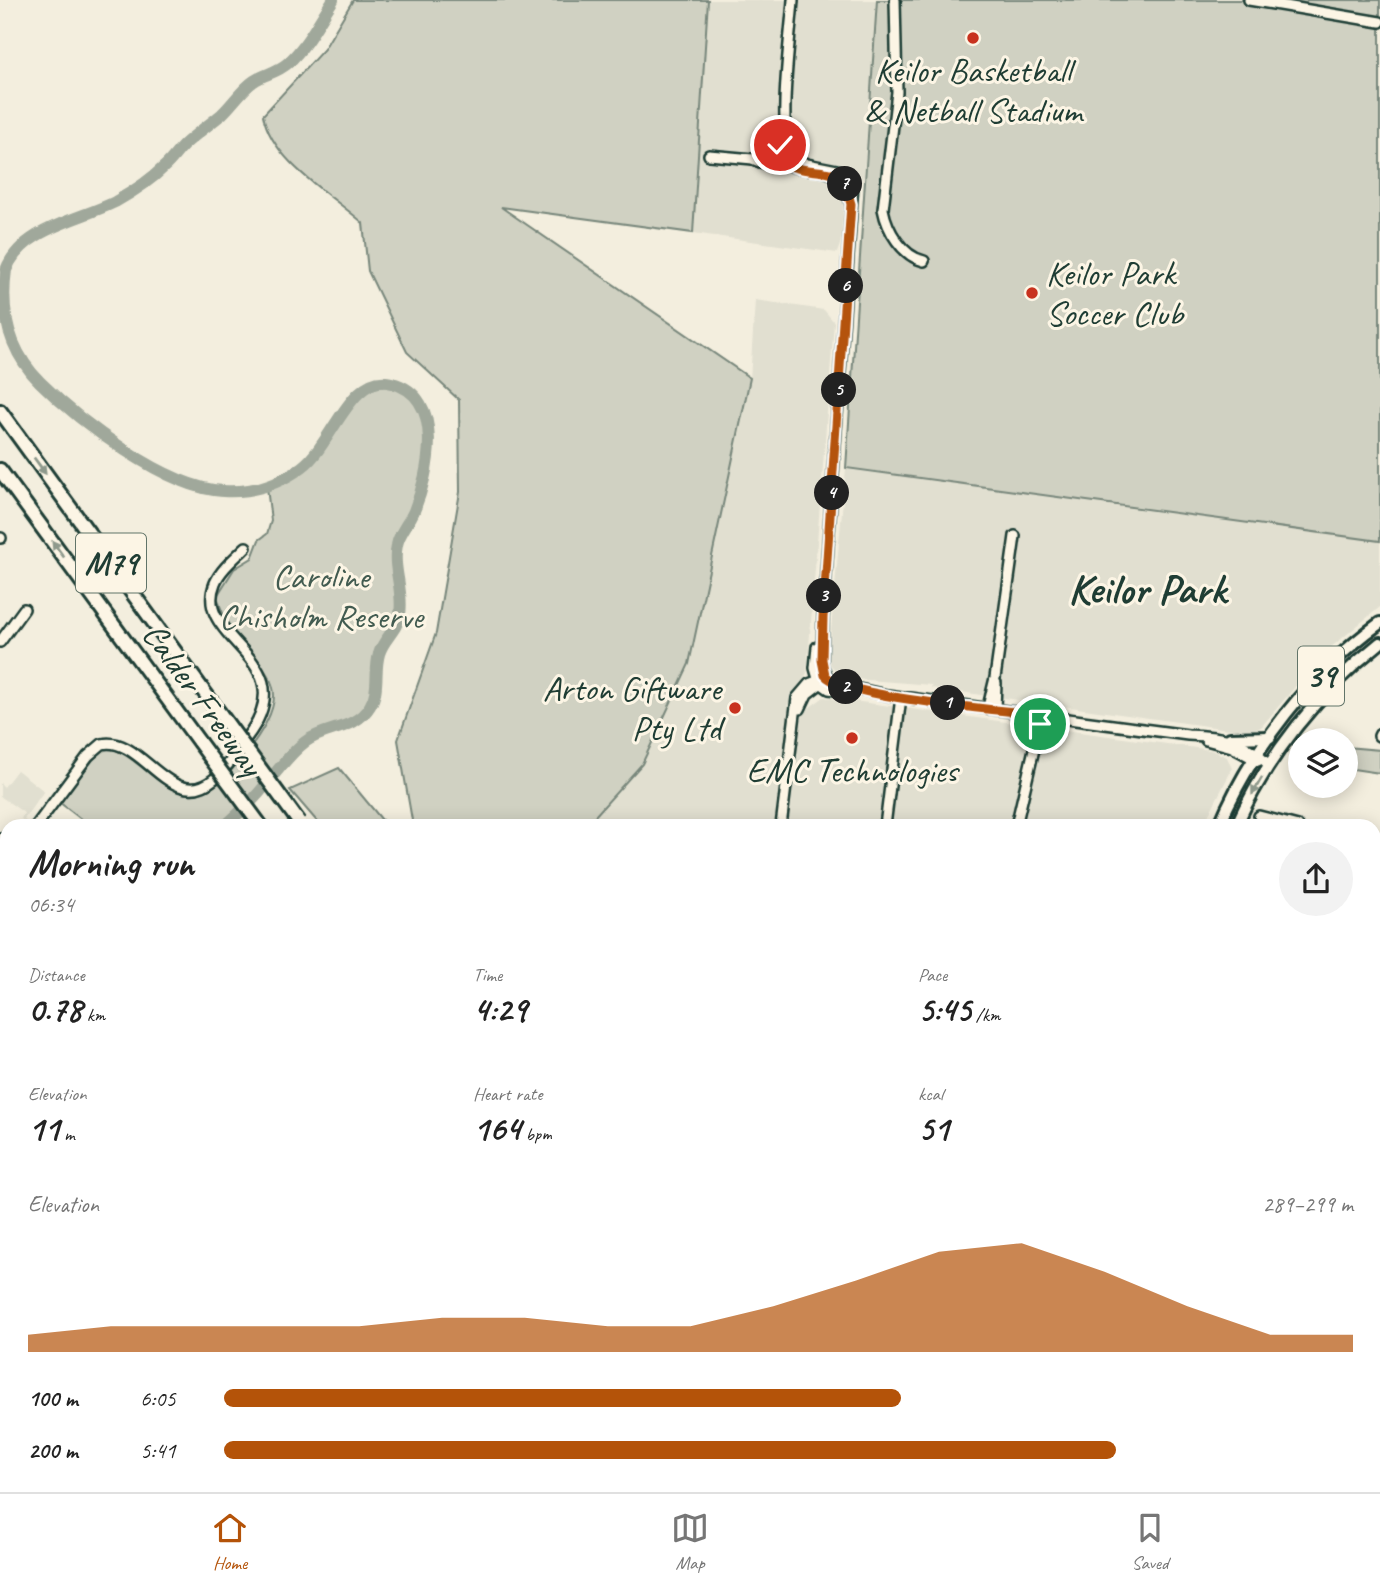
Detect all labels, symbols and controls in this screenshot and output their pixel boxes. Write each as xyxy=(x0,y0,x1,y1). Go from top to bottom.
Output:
marker: Keilor Basketball & Netball Stadium xyxy=(965,30,981,46)
place label: Keilor Basketball & Netball Stadium xyxy=(864,48,1085,133)
pin xyxy=(750,115,810,175)
icon: check xyxy=(761,126,799,164)
pin: 7 xyxy=(828,166,862,202)
text: 7 xyxy=(840,171,849,195)
place label: Keilor Park Soccer Club xyxy=(1046,251,1185,336)
pin: 6 xyxy=(828,268,864,304)
text: 6 xyxy=(841,273,850,297)
marker: Keilor Park Soccer Club xyxy=(1024,285,1040,301)
pin: 5 xyxy=(822,372,856,408)
text: 5 xyxy=(834,377,843,401)
one-way arrow xyxy=(33,457,47,475)
pin: 4 xyxy=(814,476,850,510)
text: 4 xyxy=(827,480,836,504)
road number: M79 xyxy=(76,534,146,592)
one-way arrow xyxy=(50,540,65,558)
park label: Caroline Chisholm Reserve xyxy=(219,554,426,639)
district label: Keilor Park xyxy=(1068,563,1230,616)
pin: 3 xyxy=(806,578,842,614)
text: 3 xyxy=(819,583,828,607)
street label: Calder Freeway xyxy=(132,613,276,787)
road number: 39 xyxy=(1298,646,1344,706)
place label: Arton Giftware Pty Ltd xyxy=(543,666,726,751)
pin: 2 xyxy=(828,670,864,704)
text: 2 xyxy=(841,674,850,698)
pin: 1 xyxy=(930,686,965,720)
text: 1 xyxy=(943,690,952,714)
pin xyxy=(1010,694,1070,754)
marker: Arton Giftware Pty Ltd xyxy=(727,700,743,716)
icon: arrive xyxy=(1021,705,1059,743)
map controls xyxy=(1288,728,1358,798)
button: layers xyxy=(1288,728,1358,798)
marker: EMC Technologies xyxy=(844,730,860,746)
place label: EMC Technologies xyxy=(747,748,961,793)
one-way arrow xyxy=(1250,777,1263,796)
text: Morning run xyxy=(28,840,194,887)
button: share xyxy=(1279,842,1353,916)
text: 06:34 xyxy=(28,890,74,919)
text: Distance xyxy=(28,963,85,987)
text: Time xyxy=(473,963,502,987)
text: Pace xyxy=(918,963,947,987)
text: 0.78 xyxy=(28,987,82,1032)
text: 4:29 xyxy=(473,987,527,1032)
text: 5:45 xyxy=(918,987,971,1032)
text: km xyxy=(82,1003,105,1027)
text: /km xyxy=(971,1003,1001,1027)
text: Elevation xyxy=(28,1082,86,1106)
text: Heart rate xyxy=(473,1082,542,1106)
text: kcal xyxy=(918,1082,943,1106)
text: 11 xyxy=(28,1106,60,1151)
text: 164 xyxy=(473,1106,521,1151)
text: 51 xyxy=(918,1106,949,1151)
text: m xyxy=(60,1122,75,1146)
text: bpm xyxy=(521,1122,552,1146)
text: Elevation xyxy=(28,1190,99,1219)
text: 289–299 m xyxy=(1262,1190,1353,1219)
text: 100 m xyxy=(28,1384,78,1413)
text: 6:05 xyxy=(140,1384,176,1413)
text: 200 m xyxy=(28,1436,78,1465)
text: 5:41 xyxy=(140,1436,176,1465)
tab: Home xyxy=(211,1509,249,1575)
tab: Map xyxy=(671,1509,709,1575)
tab: Saved xyxy=(1131,1509,1169,1575)

